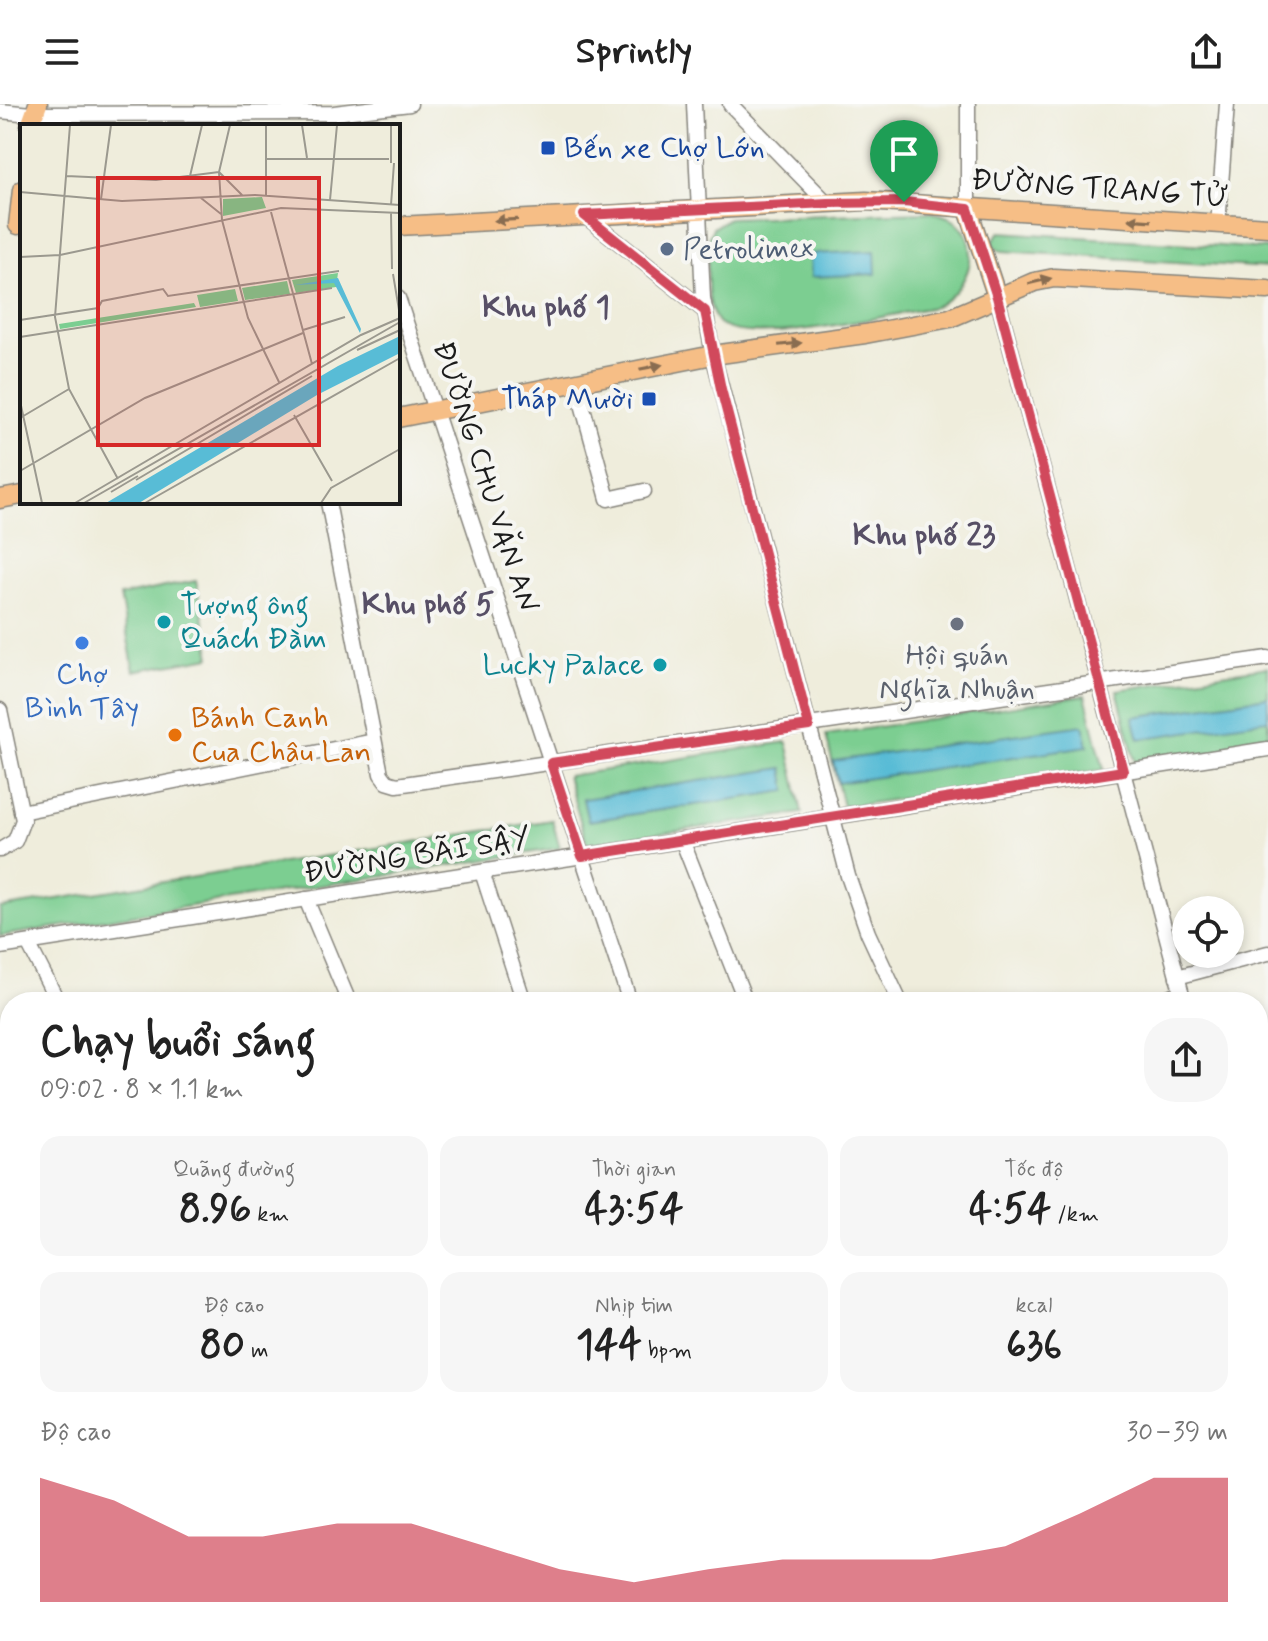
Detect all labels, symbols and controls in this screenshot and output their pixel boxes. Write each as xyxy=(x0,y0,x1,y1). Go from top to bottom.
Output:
text: Sprintly xyxy=(576,29,692,76)
icon: menu xyxy=(40,30,84,74)
icon: share xyxy=(1184,30,1228,74)
pin xyxy=(870,120,938,202)
inset map xyxy=(20,124,400,504)
place label: Bến xe Chợ Lớn xyxy=(564,129,765,168)
icon: arrive xyxy=(882,132,926,176)
marker: Bến xe Chợ Lớn xyxy=(539,139,557,157)
street label: ĐƯỜNG TRANG TỬ xyxy=(970,161,1230,217)
one-way arrow xyxy=(493,214,518,227)
one-way arrow xyxy=(1127,214,1152,227)
place label: Petrolimex xyxy=(683,230,813,269)
marker: Petrolimex xyxy=(658,240,676,258)
one-way arrow xyxy=(1028,275,1053,287)
district label: Khu phố 1 xyxy=(482,287,610,329)
street label: ĐƯỜNG CHU VĂN AN xyxy=(423,336,547,618)
one-way arrow xyxy=(778,338,803,351)
one-way arrow xyxy=(638,360,663,373)
place label: Tháp Mười xyxy=(501,380,633,419)
marker: Tháp Mười xyxy=(640,390,658,408)
district label: Khu phố 23 xyxy=(853,515,996,557)
district label: Khu phố 5 xyxy=(362,584,494,626)
place label: Tượng ông Quách Đàm xyxy=(180,586,327,659)
marker: Tượng ông Quách Đàm xyxy=(155,613,173,631)
marker: Hội quán Nghĩa Nhuận xyxy=(948,615,966,633)
marker: Chợ Bình Tây xyxy=(73,634,91,652)
place label: Hội quán Nghĩa Nhuận xyxy=(879,636,1035,712)
place label: Lucky Palace xyxy=(482,646,644,685)
place label: Chợ Bình Tây xyxy=(25,655,139,728)
marker: Lucky Palace xyxy=(651,656,669,674)
place label: Bánh Canh Cua Châu Lan xyxy=(191,699,371,772)
marker: Bánh Canh Cua Châu Lan xyxy=(166,726,184,744)
street label: ĐƯỜNG BÃI SẬY xyxy=(301,819,533,893)
map controls xyxy=(1172,896,1244,968)
button: locate xyxy=(1172,896,1244,968)
text: Chạy buổi sáng xyxy=(40,1014,316,1072)
button: share xyxy=(1144,1018,1228,1102)
text: 09:02 · 8 × 1.1 km xyxy=(40,1073,243,1107)
text: Quãng đường xyxy=(173,1156,295,1184)
text: Thời gian xyxy=(592,1156,676,1184)
text: Tốc độ xyxy=(1004,1156,1064,1184)
text: 8.96 xyxy=(179,1184,251,1236)
text: 43:54 xyxy=(584,1184,684,1236)
text: 4:54 xyxy=(969,1184,1051,1236)
text: km xyxy=(251,1201,289,1229)
text: /km xyxy=(1051,1201,1099,1229)
text: Độ cao xyxy=(204,1292,264,1320)
text: Nhịp tim xyxy=(595,1292,673,1320)
text: kcal xyxy=(1016,1292,1052,1320)
text: 80 xyxy=(200,1320,245,1372)
text: 144 xyxy=(576,1320,642,1372)
text: 636 xyxy=(1006,1320,1062,1372)
text: m xyxy=(245,1337,268,1365)
text: bpm xyxy=(642,1337,692,1365)
text: Độ cao xyxy=(40,1416,111,1450)
text: 30–39 m xyxy=(1126,1416,1228,1450)

